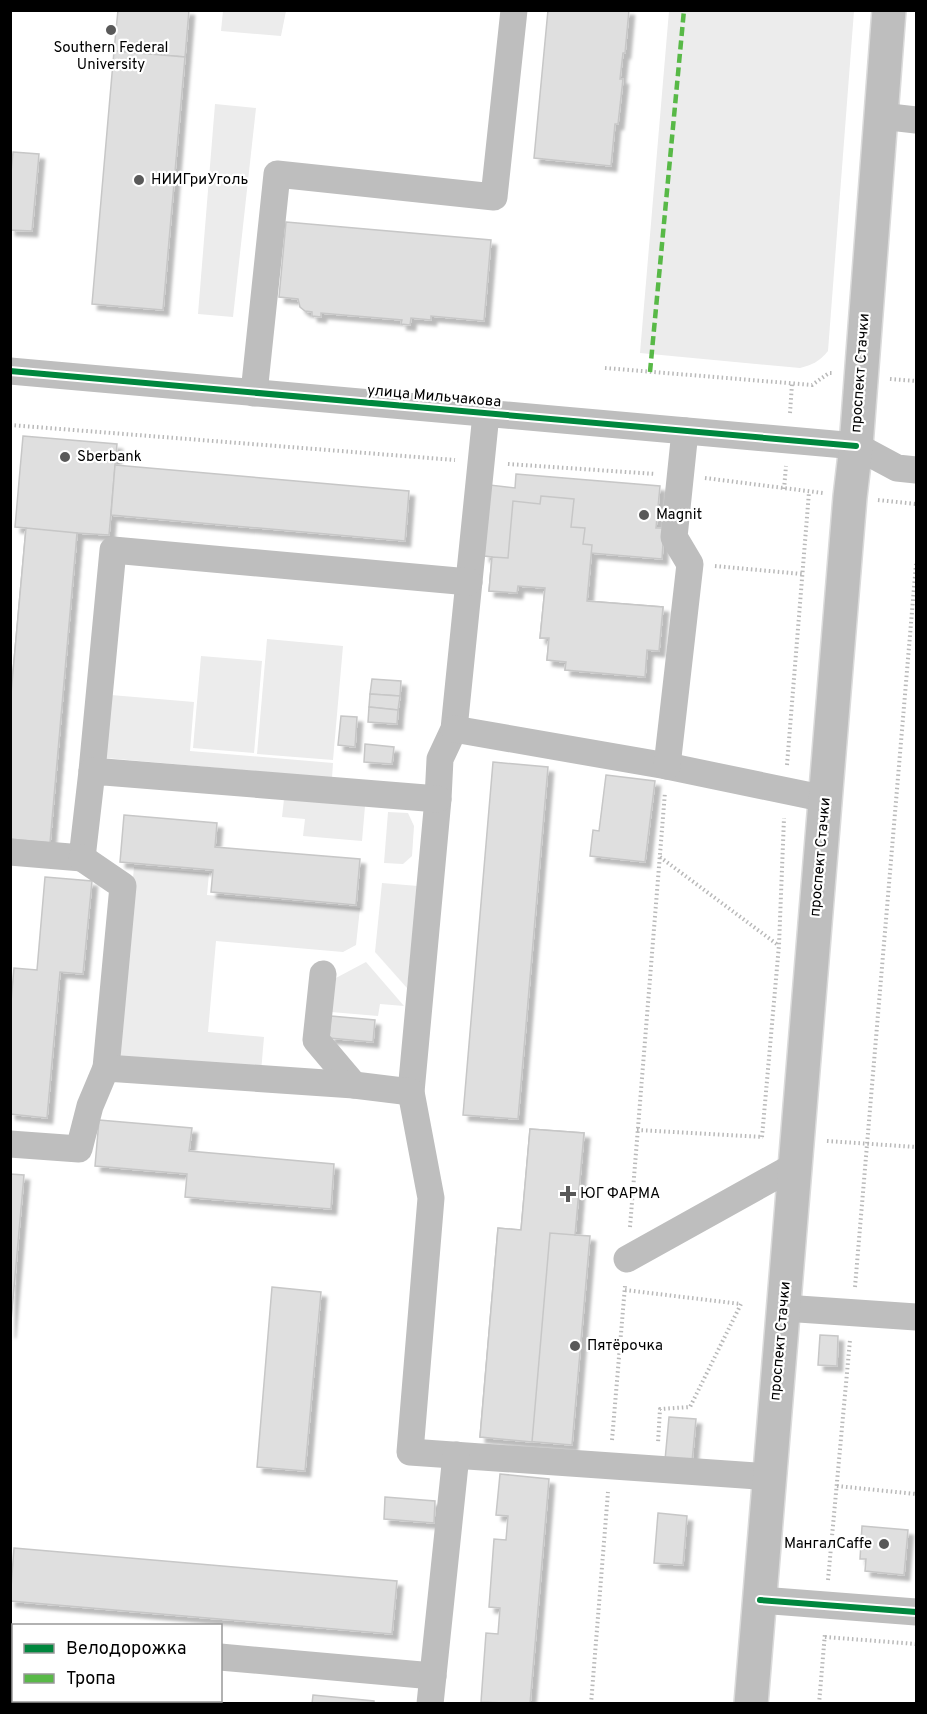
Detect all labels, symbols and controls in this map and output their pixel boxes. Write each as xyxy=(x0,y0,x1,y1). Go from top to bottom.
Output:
marker: Southern Federal University xyxy=(104,23,118,37)
place label: Southern Federal University xyxy=(53,39,169,75)
place label: НИИГриУголь xyxy=(151,171,249,190)
marker: НИИГриУголь xyxy=(132,173,146,187)
street label: проспект Стачки xyxy=(847,313,875,433)
street label: улица Мильчакова xyxy=(366,382,502,412)
place label: Sberbank xyxy=(77,448,142,467)
marker: Sberbank xyxy=(58,450,72,464)
place label: Magnit xyxy=(656,506,702,525)
marker: Magnit xyxy=(637,508,651,522)
street label: проспект Стачки xyxy=(806,797,836,917)
place label: ЮГ ФАРМА xyxy=(580,1185,660,1204)
marker: ЮГ ФАРМА xyxy=(561,1187,575,1201)
street label: проспект Стачки xyxy=(766,1281,796,1401)
place label: Пятёрочка xyxy=(587,1337,663,1356)
marker: Пятёрочка xyxy=(568,1339,582,1353)
place label: МангалCaffe xyxy=(784,1535,872,1554)
marker: МангалCaffe xyxy=(877,1537,891,1551)
legend xyxy=(12,1624,222,1702)
text: Велодорожка xyxy=(66,1638,186,1661)
text: Тропа xyxy=(66,1668,115,1691)

